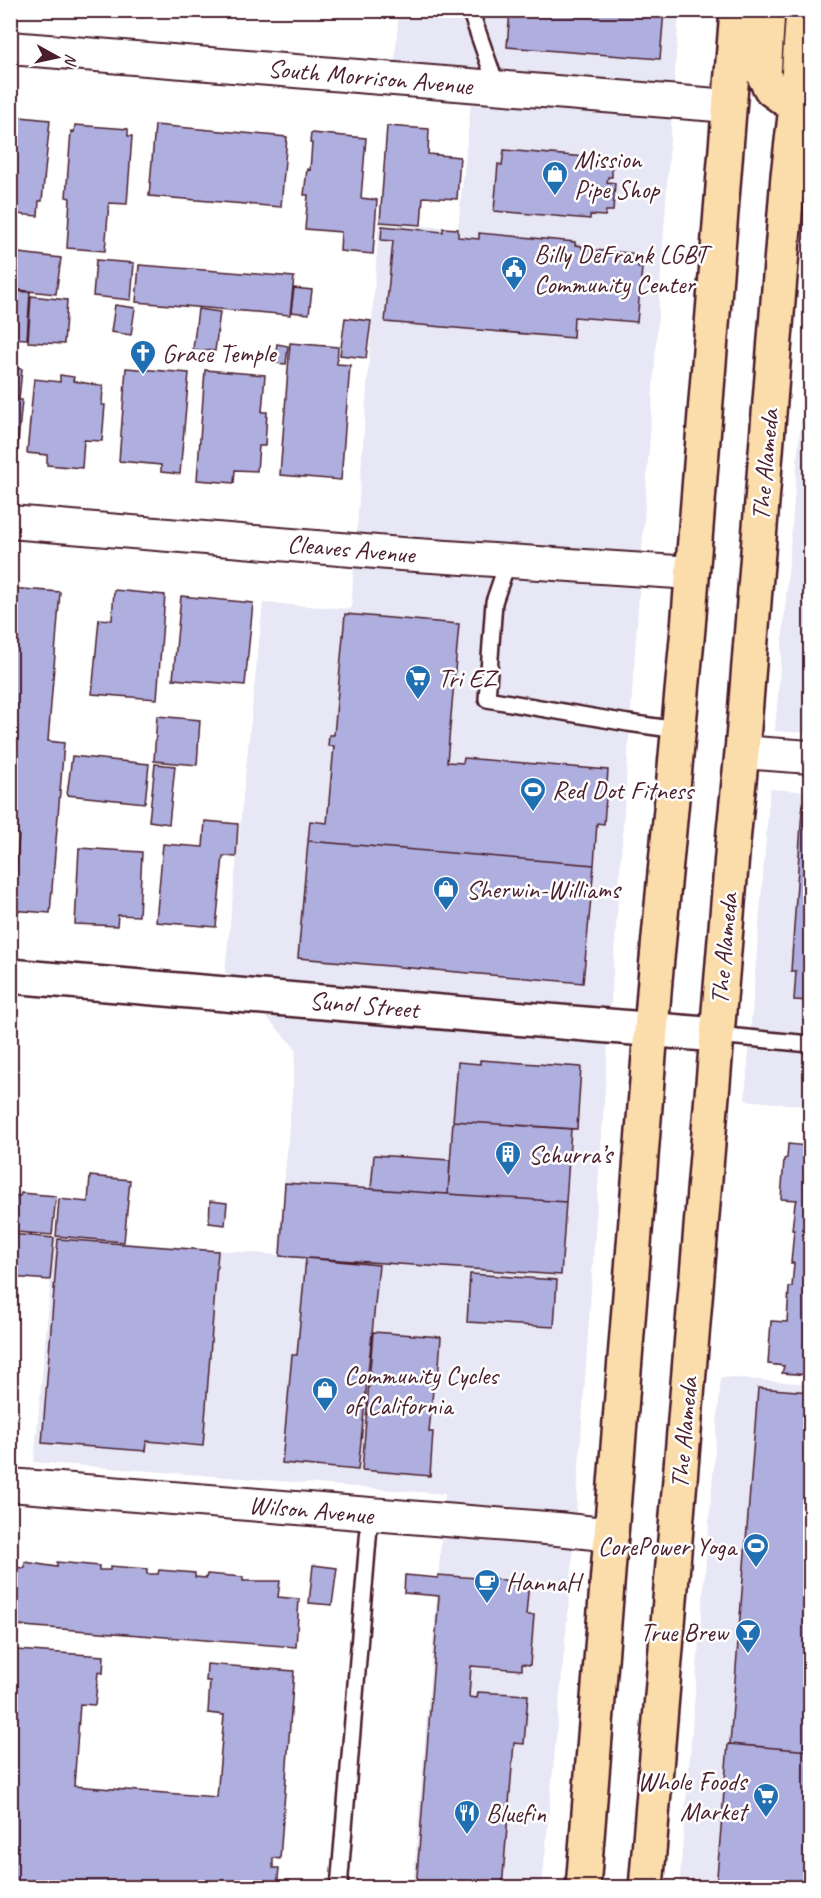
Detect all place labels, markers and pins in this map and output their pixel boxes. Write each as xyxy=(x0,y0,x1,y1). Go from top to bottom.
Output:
place label: Mission Pipe Shop xyxy=(574,143,661,206)
shop icon: Mission Pipe Shop xyxy=(540,159,570,197)
place label: Billy DeFrank LGBT Community Center xyxy=(534,238,713,301)
public building icon: Billy DeFrank LGBT Community Center xyxy=(499,254,529,292)
place label: Grace Temple xyxy=(162,337,278,370)
church icon: Grace Temple xyxy=(128,338,158,376)
place label: Tri EZ xyxy=(438,662,499,695)
supermarket icon: Tri EZ xyxy=(403,663,433,701)
place label: Red Dot Fitness xyxy=(552,774,695,807)
sports icon: Red Dot Fitness xyxy=(518,775,548,813)
place label: Sherwin-Williams xyxy=(466,873,622,906)
shop icon: Sherwin-Williams xyxy=(431,874,461,912)
place label: Schurra’s xyxy=(528,1138,614,1171)
building icon: Schurra’s xyxy=(493,1139,523,1177)
place label: Community Cycles of California xyxy=(344,1359,500,1422)
shop icon: Community Cycles of California xyxy=(310,1375,340,1413)
place label: CorePower Yoga xyxy=(598,1530,738,1563)
sports icon: CorePower Yoga xyxy=(741,1531,771,1569)
place label: HannaH xyxy=(506,1566,585,1599)
cafe icon: HannaH xyxy=(472,1567,502,1605)
place label: True Brew xyxy=(640,1616,731,1649)
bar icon: True Brew xyxy=(733,1617,763,1655)
place label: Whole Foods Market xyxy=(637,1765,749,1828)
supermarket icon: Whole Foods Market xyxy=(751,1781,781,1819)
place label: Bluefin xyxy=(486,1797,546,1830)
restaurant icon: Bluefin xyxy=(452,1798,482,1836)

